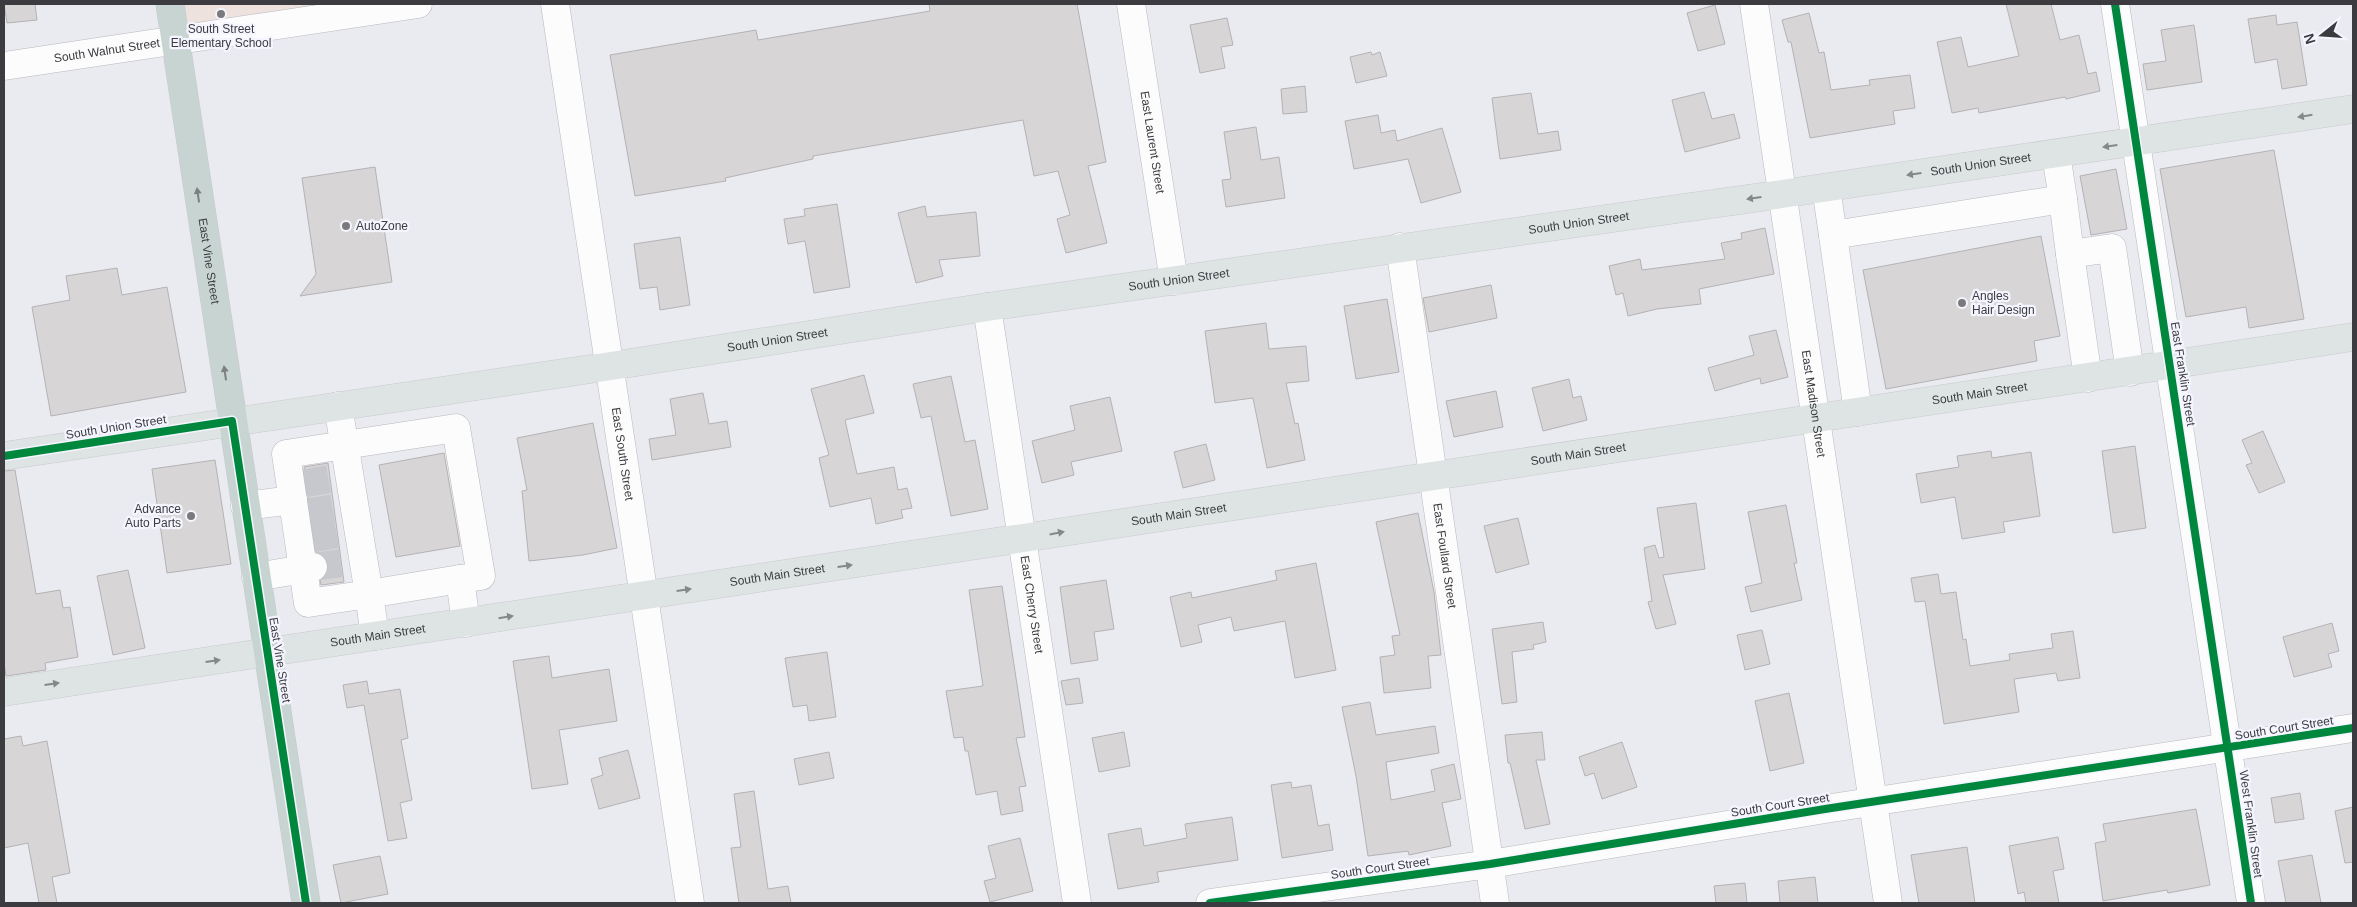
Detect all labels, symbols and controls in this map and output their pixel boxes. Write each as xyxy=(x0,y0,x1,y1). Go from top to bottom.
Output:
marker: South Street Elementary School xyxy=(215,8,227,20)
north arrow xyxy=(2297,10,2347,60)
place label: South Street Elementary School xyxy=(171,22,271,50)
text: N xyxy=(2300,32,2319,46)
street label: South Walnut Street xyxy=(53,36,162,65)
street label: East Laurent Street xyxy=(1138,90,1167,195)
one-way arrow xyxy=(2297,113,2313,121)
one-way arrow xyxy=(2102,142,2118,150)
street label: South Union Street xyxy=(1929,150,2033,179)
one-way arrow xyxy=(1906,171,1922,179)
one-way arrow xyxy=(194,187,202,203)
one-way arrow xyxy=(1745,194,1761,202)
street label: South Union Street xyxy=(1528,209,1631,237)
street label: East Vine Street xyxy=(195,217,222,306)
place label: AutoZone xyxy=(356,219,408,233)
marker: AutoZone xyxy=(340,220,352,232)
street label: South Union Street xyxy=(1128,266,1231,294)
place label: Angles Hair Design xyxy=(1972,289,2035,317)
marker: Angles Hair Design xyxy=(1956,297,1968,309)
street label: East Franklin Street xyxy=(2168,321,2198,428)
street label: South Union Street xyxy=(726,325,829,355)
street label: East Madison Street xyxy=(1799,349,1829,459)
one-way arrow xyxy=(220,365,228,381)
street label: South Main Street xyxy=(1931,379,2029,408)
street label: East South Street xyxy=(609,406,637,502)
street label: South Union Street xyxy=(65,412,168,442)
street label: South Main Street xyxy=(1530,440,1627,468)
street label: South Main Street xyxy=(1130,500,1228,529)
place label: Advance Auto Parts xyxy=(125,502,181,530)
street label: East Foullard Street xyxy=(1430,502,1459,610)
marker: Advance Auto Parts xyxy=(185,510,197,522)
one-way arrow xyxy=(1050,528,1066,536)
street label: East Cherry Street xyxy=(1018,555,1046,655)
street label: South Main Street xyxy=(729,561,826,589)
one-way arrow xyxy=(837,562,853,570)
one-way arrow xyxy=(677,585,693,593)
one-way arrow xyxy=(499,612,515,620)
street label: East Vine Street xyxy=(266,616,294,704)
street label: South Main Street xyxy=(329,621,427,650)
one-way arrow xyxy=(205,656,221,664)
one-way arrow xyxy=(44,680,60,688)
street label: South Court Street xyxy=(2234,713,2335,743)
street label: West Franklin Street xyxy=(2237,769,2266,879)
street label: South Court Street xyxy=(1730,790,1831,820)
street label: South Court Street xyxy=(1330,854,1431,882)

